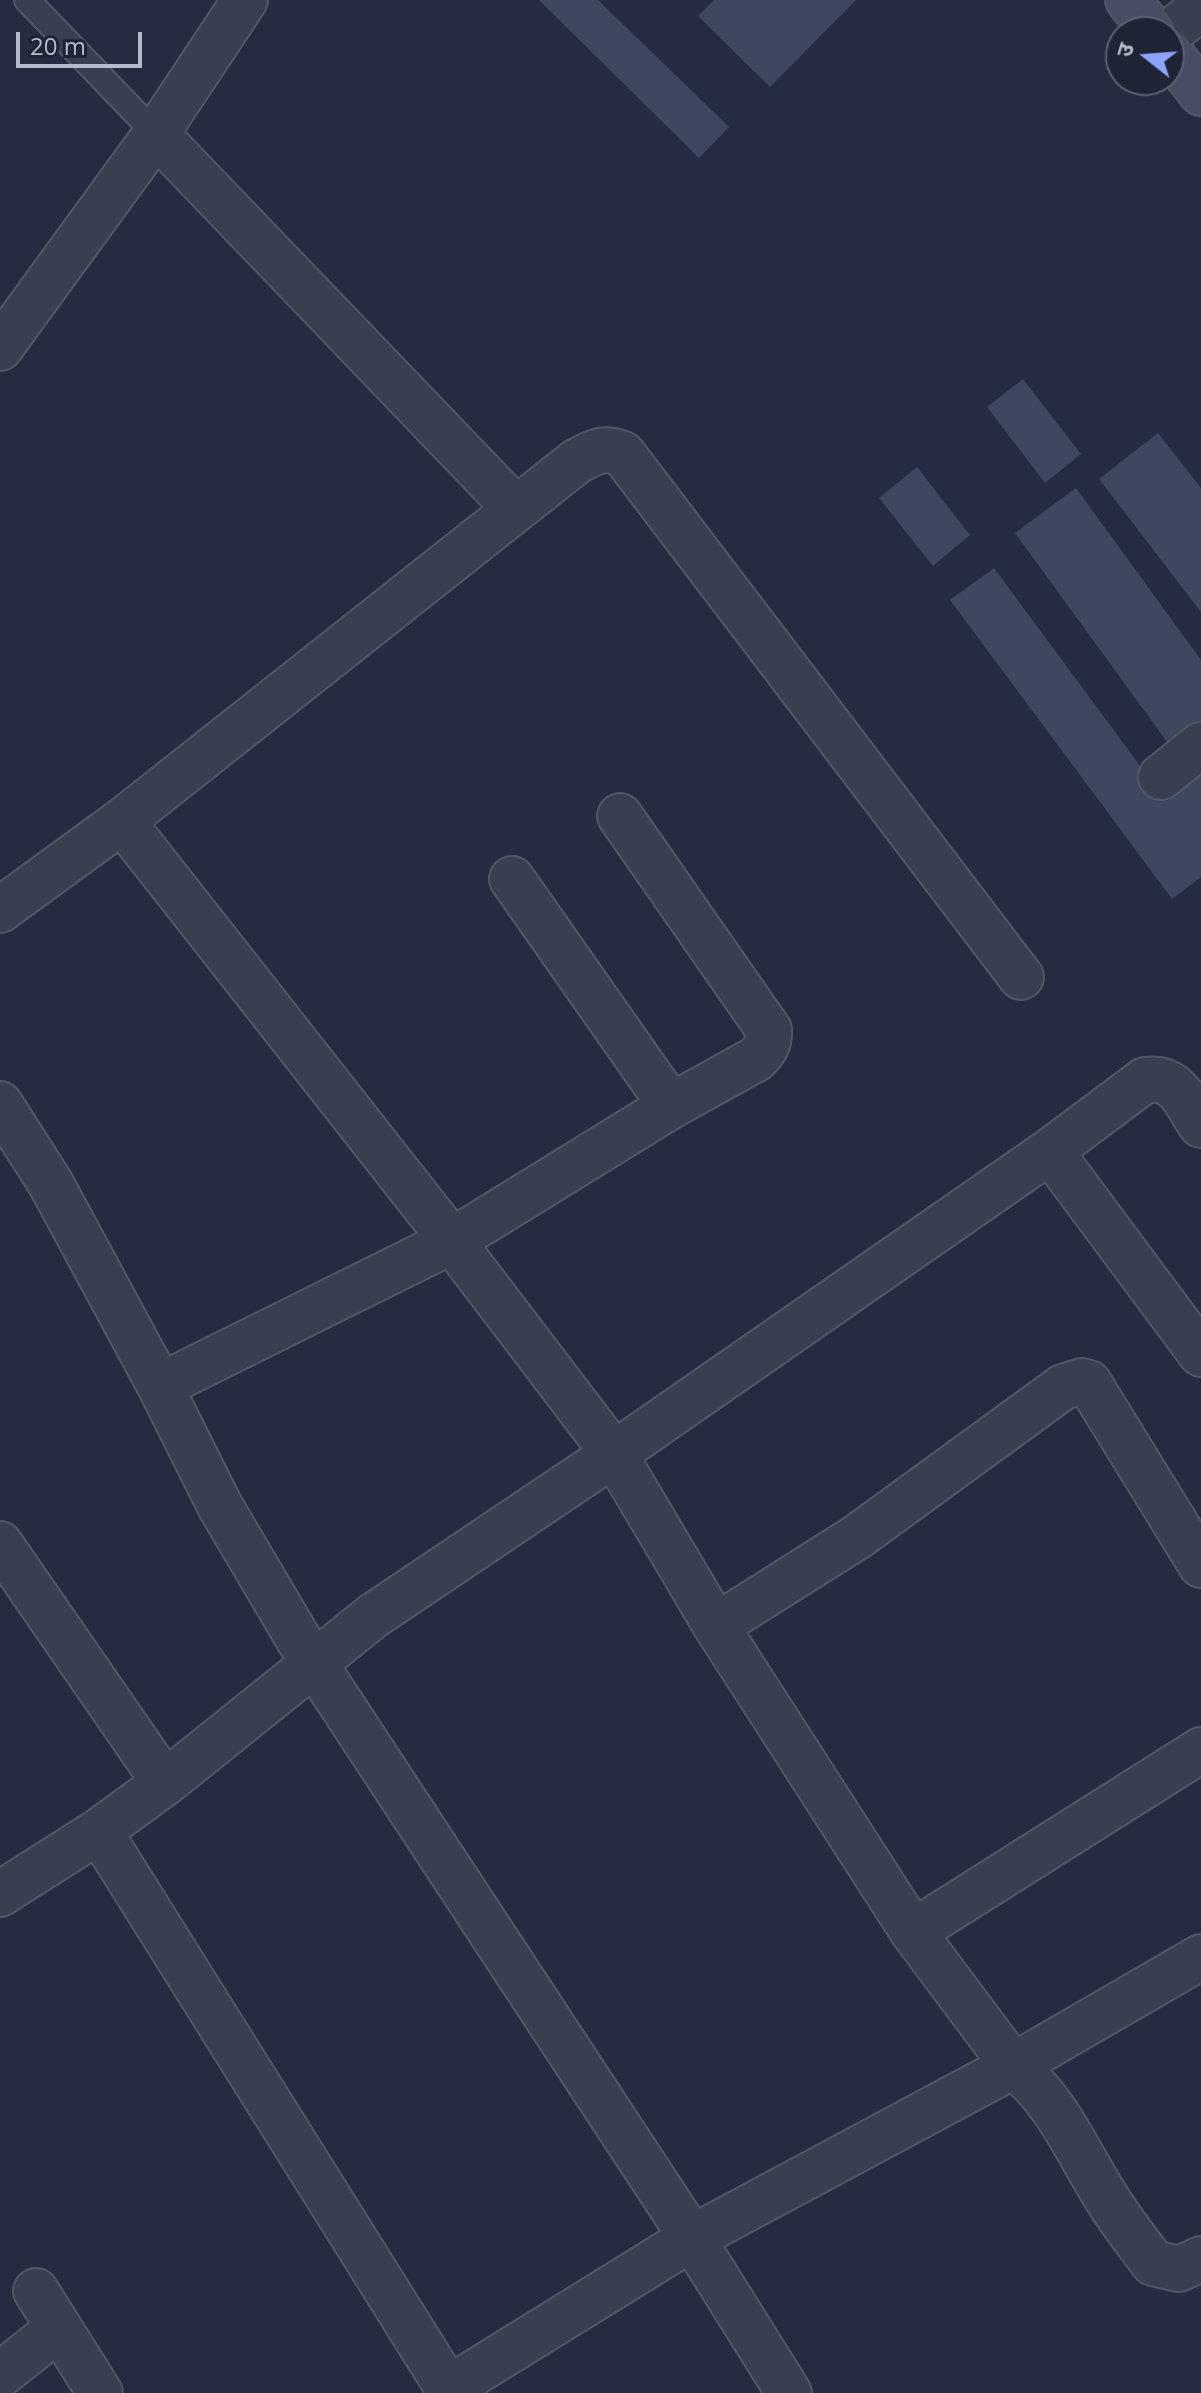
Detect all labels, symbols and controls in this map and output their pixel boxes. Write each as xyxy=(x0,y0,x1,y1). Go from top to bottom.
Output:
scale bar xyxy=(20,16,146,66)
north arrow xyxy=(1105,16,1185,96)
text: 20 m xyxy=(30,29,86,62)
text: उ xyxy=(1108,39,1140,60)

